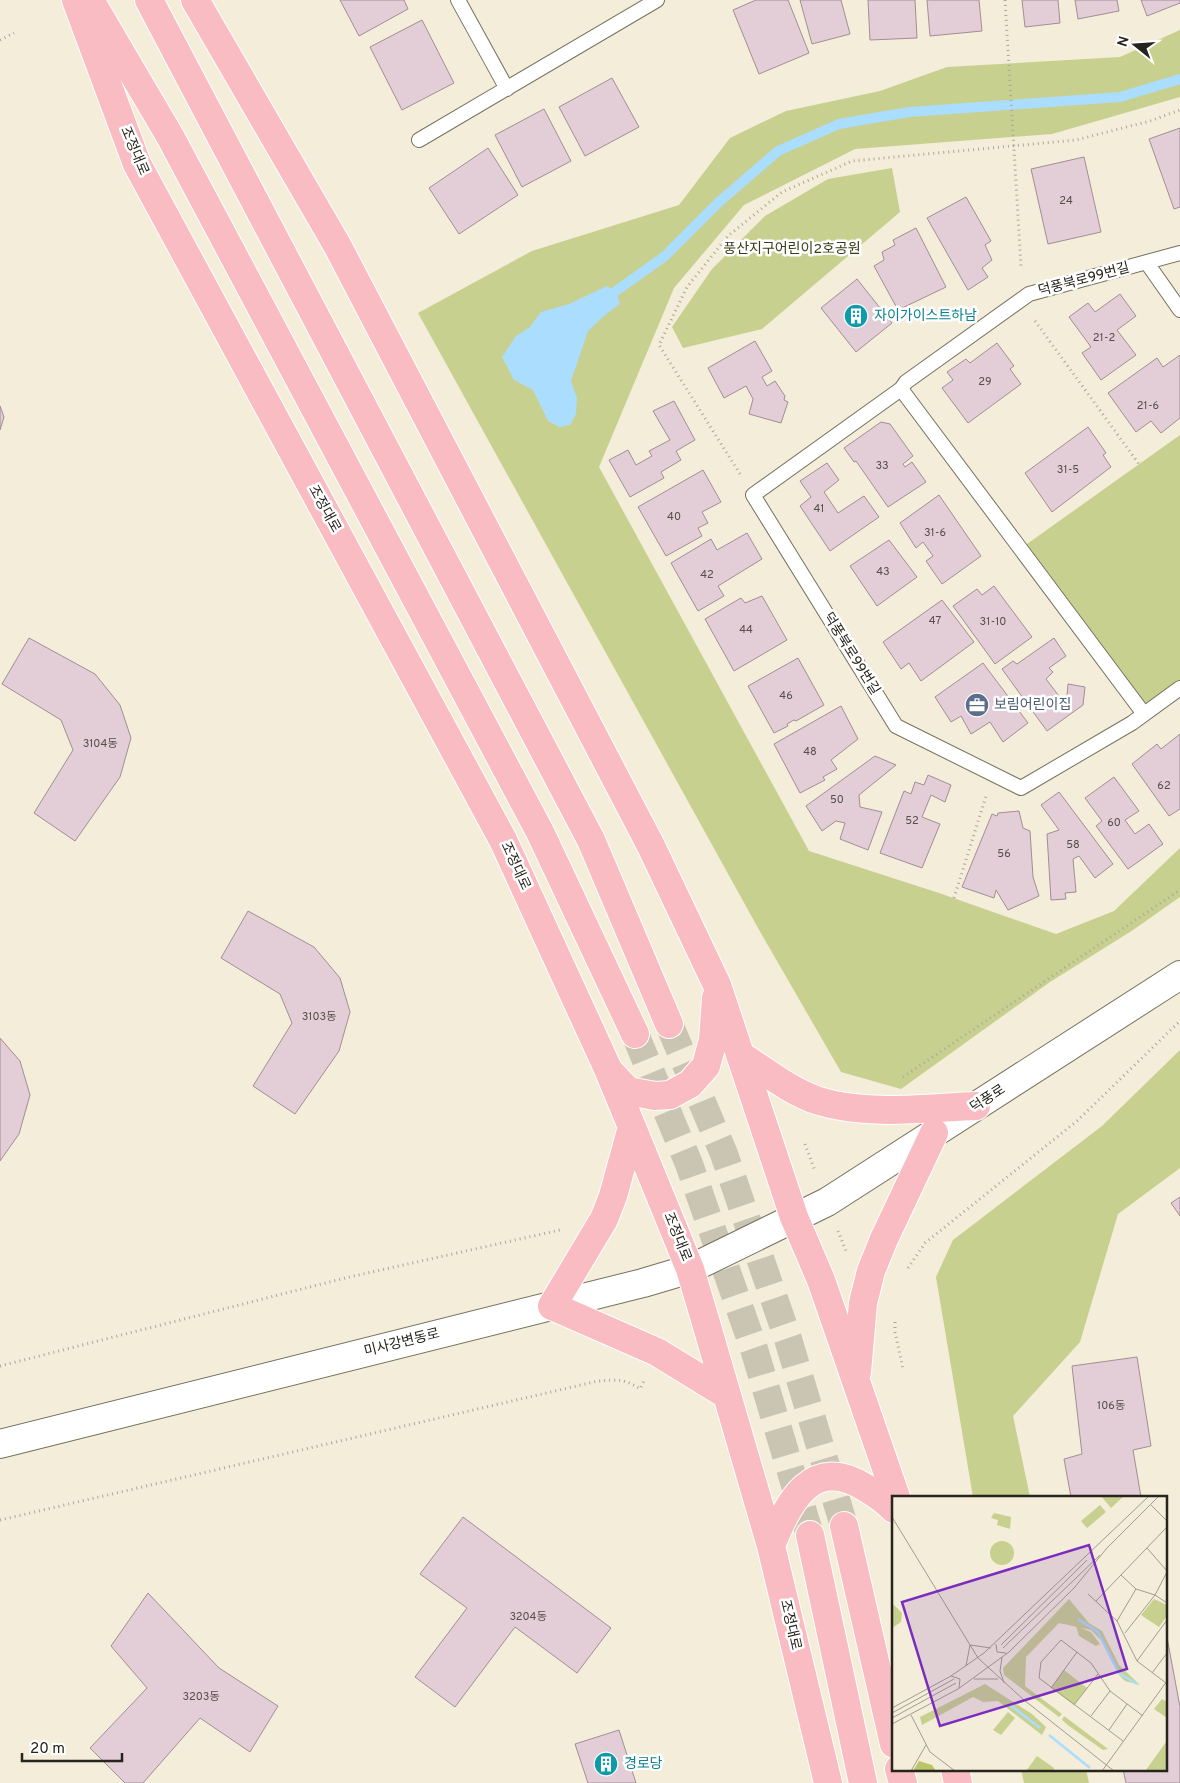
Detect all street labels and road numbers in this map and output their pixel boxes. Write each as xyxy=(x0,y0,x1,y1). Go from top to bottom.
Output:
street label: 조정대로 xyxy=(116,124,152,178)
street label: 덕풍북로99번길 xyxy=(1036,260,1132,300)
street label: 조정대로 xyxy=(304,482,344,536)
street label: 덕풍북로99번길 xyxy=(819,610,883,698)
street label: 조정대로 xyxy=(496,839,534,893)
street label: 덕풍로 xyxy=(967,1081,1009,1117)
street label: 조정대로 xyxy=(659,1210,695,1264)
street label: 미사강변동로 xyxy=(362,1325,442,1361)
street label: 조정대로 xyxy=(776,1598,804,1652)

